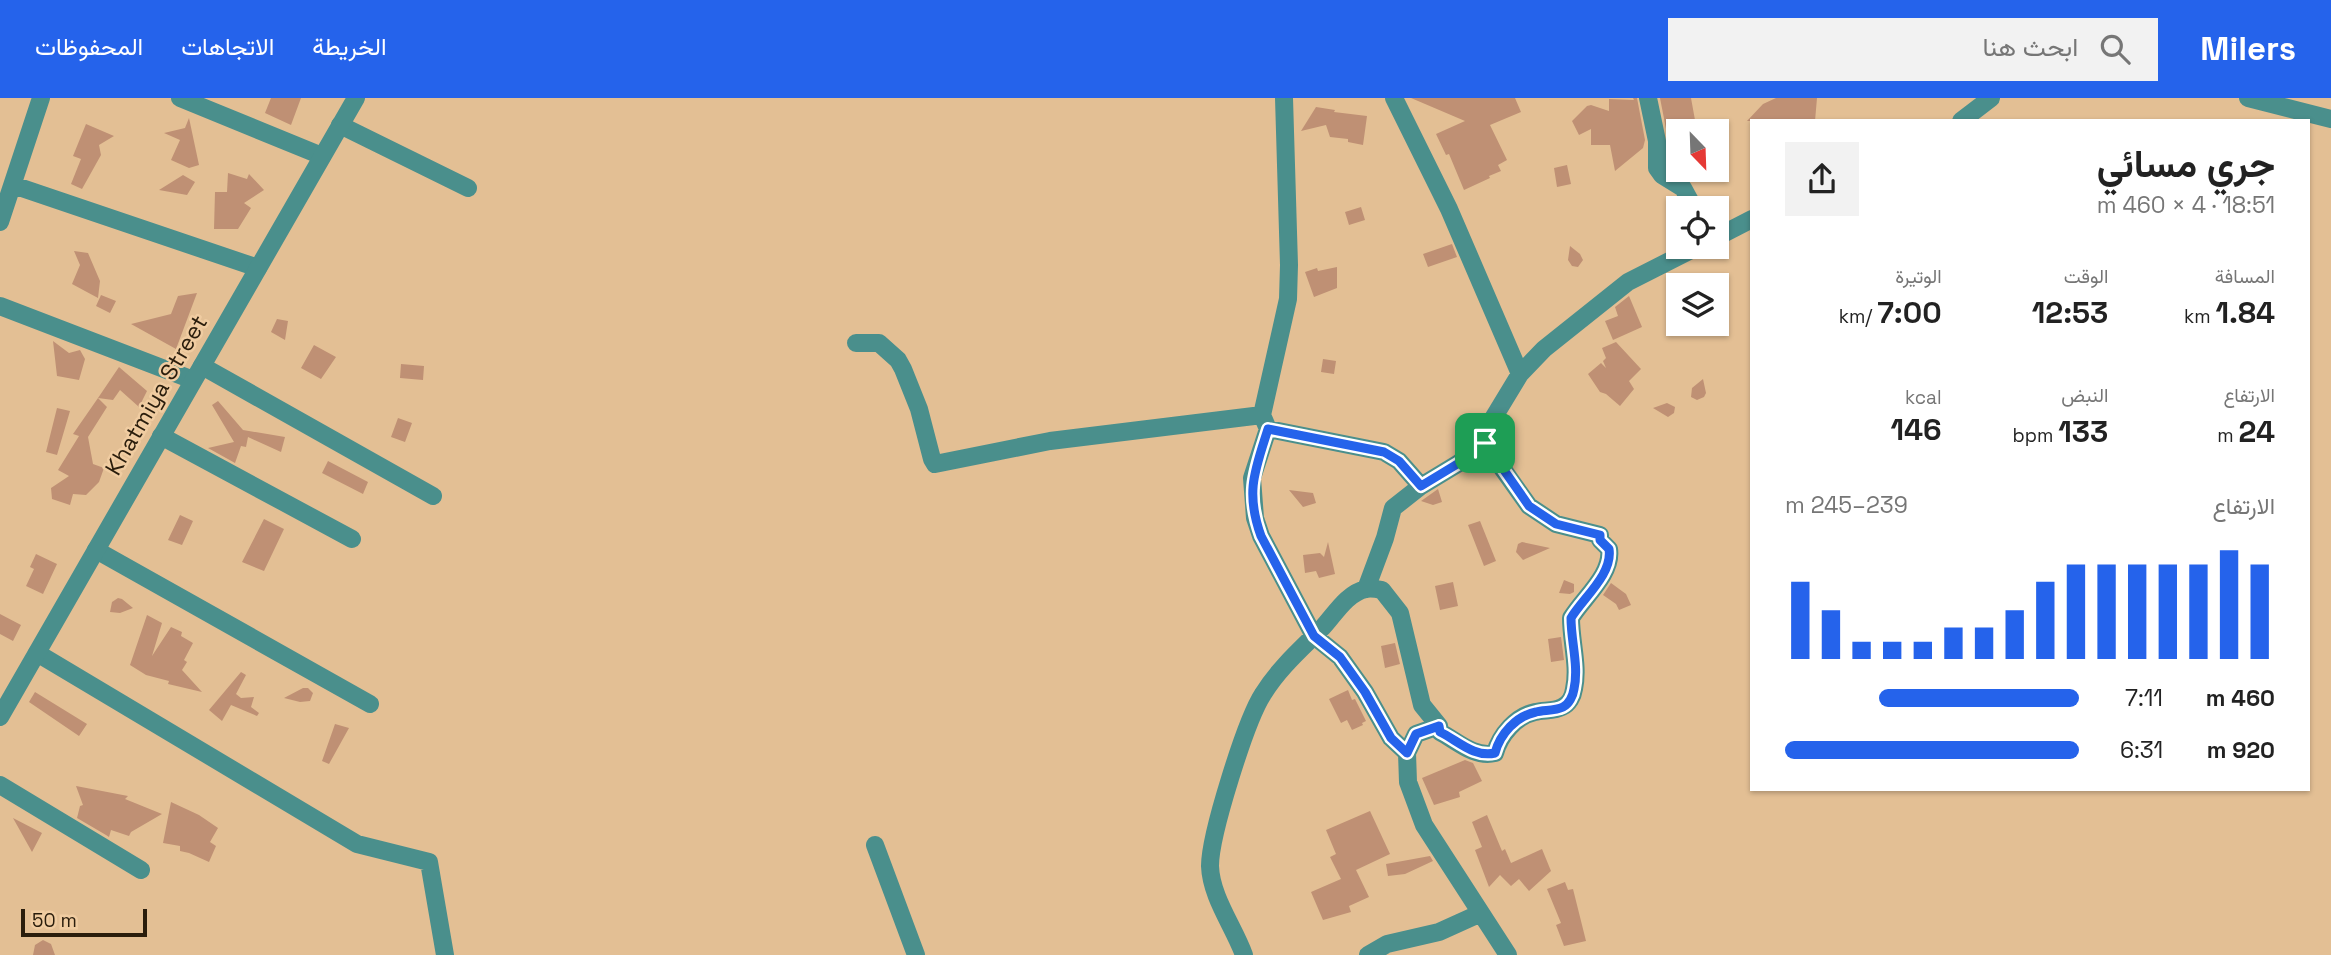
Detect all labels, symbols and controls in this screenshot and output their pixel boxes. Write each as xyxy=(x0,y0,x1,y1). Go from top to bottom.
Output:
search box xyxy=(1668,18,2158,81)
text: Milers xyxy=(2200,28,2296,70)
text: ابحث هنا xyxy=(1982,30,2078,64)
icon: search xyxy=(2096,30,2134,68)
text: المحفوظات xyxy=(35,31,143,62)
text: الاتجاهات xyxy=(181,31,274,62)
text: الخريطة xyxy=(312,31,387,62)
north arrow xyxy=(1666,119,1729,182)
map controls xyxy=(1666,119,1729,336)
text: جري مسائي xyxy=(2097,140,2275,188)
button: share xyxy=(1785,142,1859,216)
text: 18:51 · 4 × 460 m xyxy=(2097,190,2275,220)
button: locate xyxy=(1666,196,1729,259)
text: الوتيرة xyxy=(1895,264,1942,289)
text: الوقت xyxy=(2064,264,2108,289)
text: المسافة xyxy=(2215,264,2275,289)
button: layers xyxy=(1666,273,1729,336)
text: 7:00 xyxy=(1877,293,1942,332)
text: 12:53 xyxy=(2032,293,2108,332)
text: 1.84 xyxy=(2215,293,2275,332)
text: /km xyxy=(1839,304,1877,329)
text: km xyxy=(2184,304,2215,329)
street label: Khatmiya Street xyxy=(98,310,214,480)
text: النبض xyxy=(2061,383,2108,408)
text: الارتفاع xyxy=(2223,383,2275,408)
text: kcal xyxy=(1905,385,1942,410)
text: 146 xyxy=(1890,410,1942,449)
text: 133 xyxy=(2058,412,2108,451)
text: 24 xyxy=(2239,412,2275,451)
pin xyxy=(1455,413,1515,473)
text: bpm xyxy=(2013,423,2058,448)
text: m xyxy=(2217,423,2239,448)
icon: arrive xyxy=(1466,424,1504,462)
text: 239–245 m xyxy=(1785,490,1908,520)
text: الارتفاع xyxy=(2213,491,2275,521)
text: 7:11 xyxy=(2125,683,2163,713)
text: 460 m xyxy=(2206,683,2275,713)
text: 6:31 xyxy=(2120,735,2163,765)
text: 920 m xyxy=(2207,735,2275,765)
scale bar xyxy=(21,906,147,938)
text: 50 m xyxy=(32,908,77,933)

